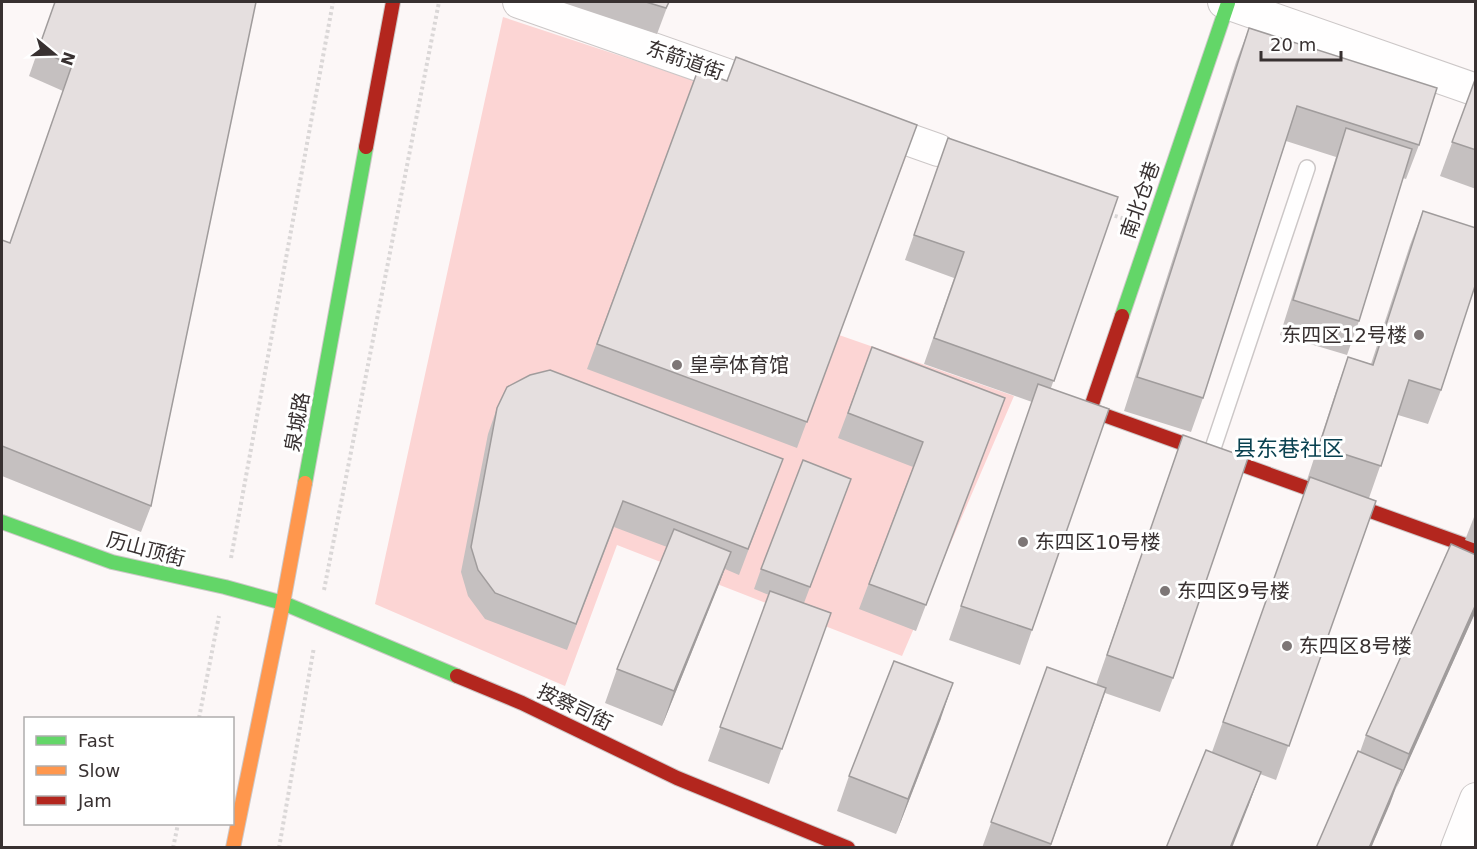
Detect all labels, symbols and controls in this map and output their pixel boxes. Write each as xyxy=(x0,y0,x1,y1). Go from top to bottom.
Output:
north arrow xyxy=(24,24,84,84)
scale bar xyxy=(1261,24,1340,62)
text: 20 m xyxy=(1270,34,1316,55)
street label: 东箭道街 xyxy=(643,36,727,84)
text: N xyxy=(57,49,79,68)
street label: 南北仓巷 xyxy=(1116,158,1164,242)
place label: 东四区12号楼 xyxy=(1282,323,1407,347)
marker: 东四区12号楼 xyxy=(1412,328,1426,342)
place label: 皇亭体育馆 xyxy=(689,353,789,377)
marker: 皇亭体育馆 xyxy=(670,358,684,372)
street label: 泉城路 xyxy=(280,390,314,454)
district label: 县东巷社区 xyxy=(1234,436,1344,461)
street label: 历山顶街 xyxy=(104,527,188,571)
place label: 东四区10号楼 xyxy=(1035,530,1160,554)
marker: 东四区10号楼 xyxy=(1016,535,1030,549)
place label: 东四区9号楼 xyxy=(1177,579,1290,603)
marker: 东四区9号楼 xyxy=(1158,584,1172,598)
place label: 东四区8号楼 xyxy=(1299,634,1412,658)
marker: 东四区8号楼 xyxy=(1280,639,1294,653)
street label: 按察司街 xyxy=(534,679,616,735)
legend xyxy=(24,717,234,825)
text: Fast xyxy=(78,730,114,751)
text: Slow xyxy=(78,760,120,781)
text: Jam xyxy=(77,790,112,811)

